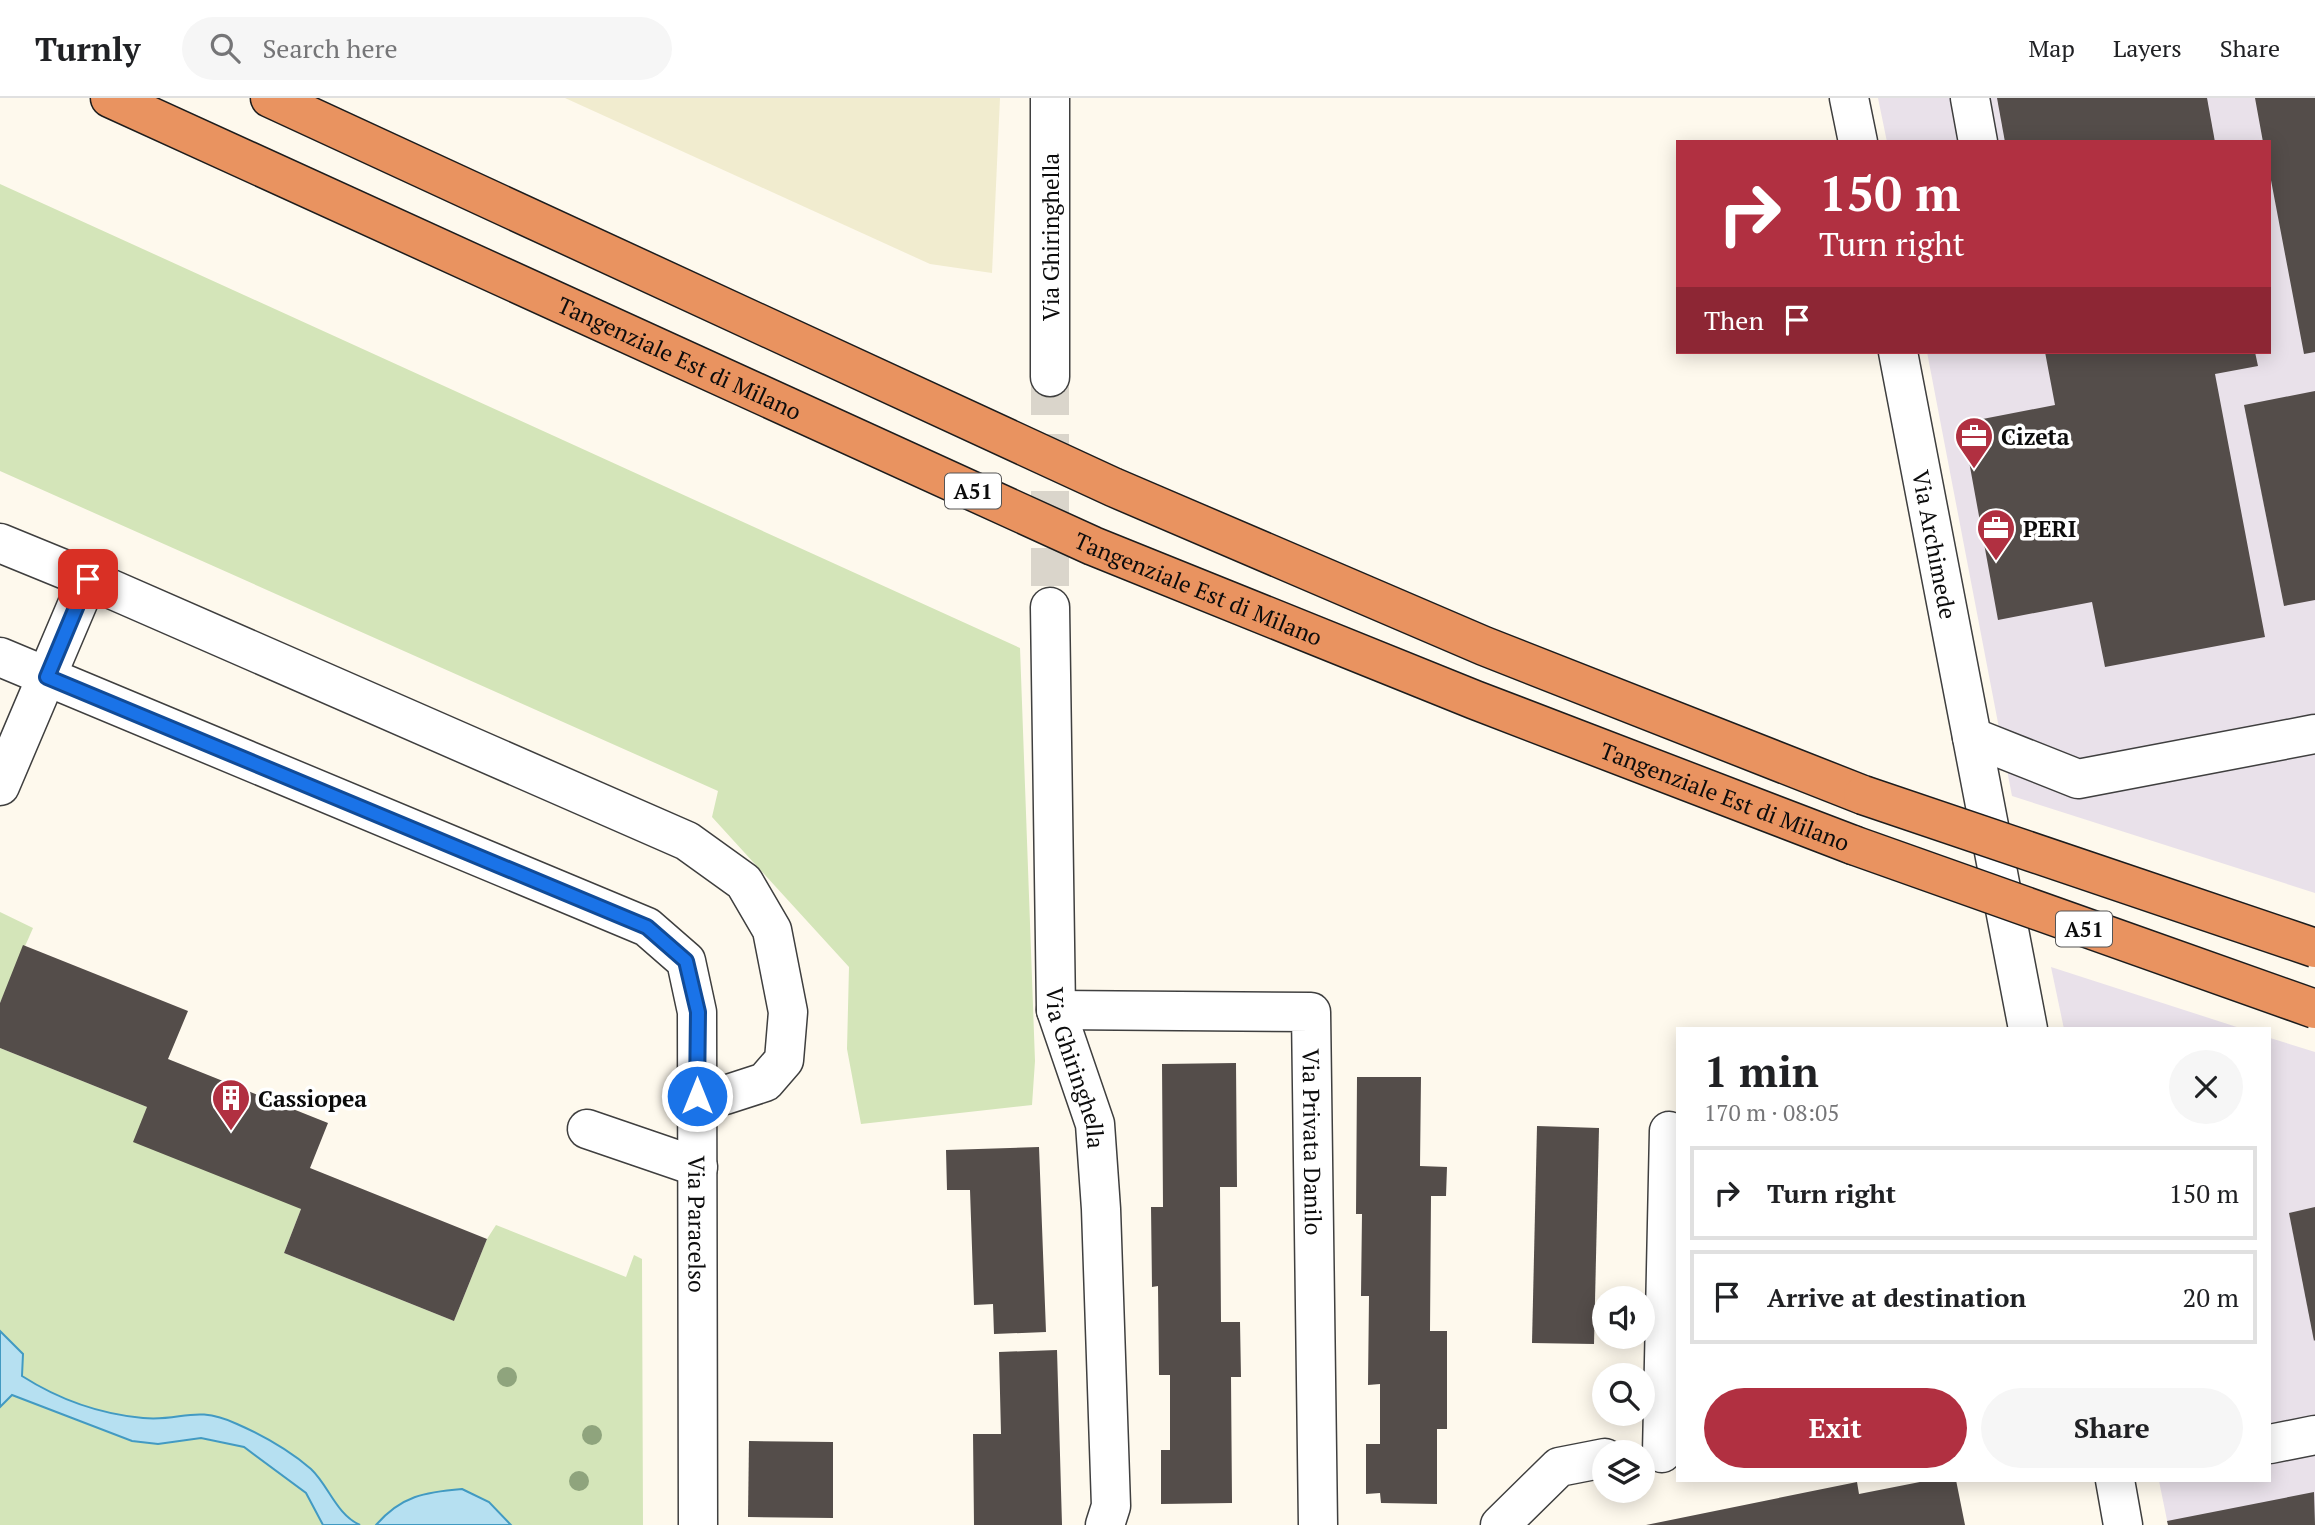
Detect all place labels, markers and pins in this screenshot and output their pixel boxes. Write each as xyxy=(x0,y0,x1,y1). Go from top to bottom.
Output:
office icon: Cizeta xyxy=(1953,415,1995,470)
place label: Cizeta xyxy=(2001,421,2070,452)
office icon: PERI xyxy=(1975,507,2017,562)
place label: PERI xyxy=(2023,513,2076,544)
pin xyxy=(58,549,118,609)
building icon: Cassiopea xyxy=(210,1077,252,1132)
place label: Cassiopea xyxy=(258,1083,367,1114)

